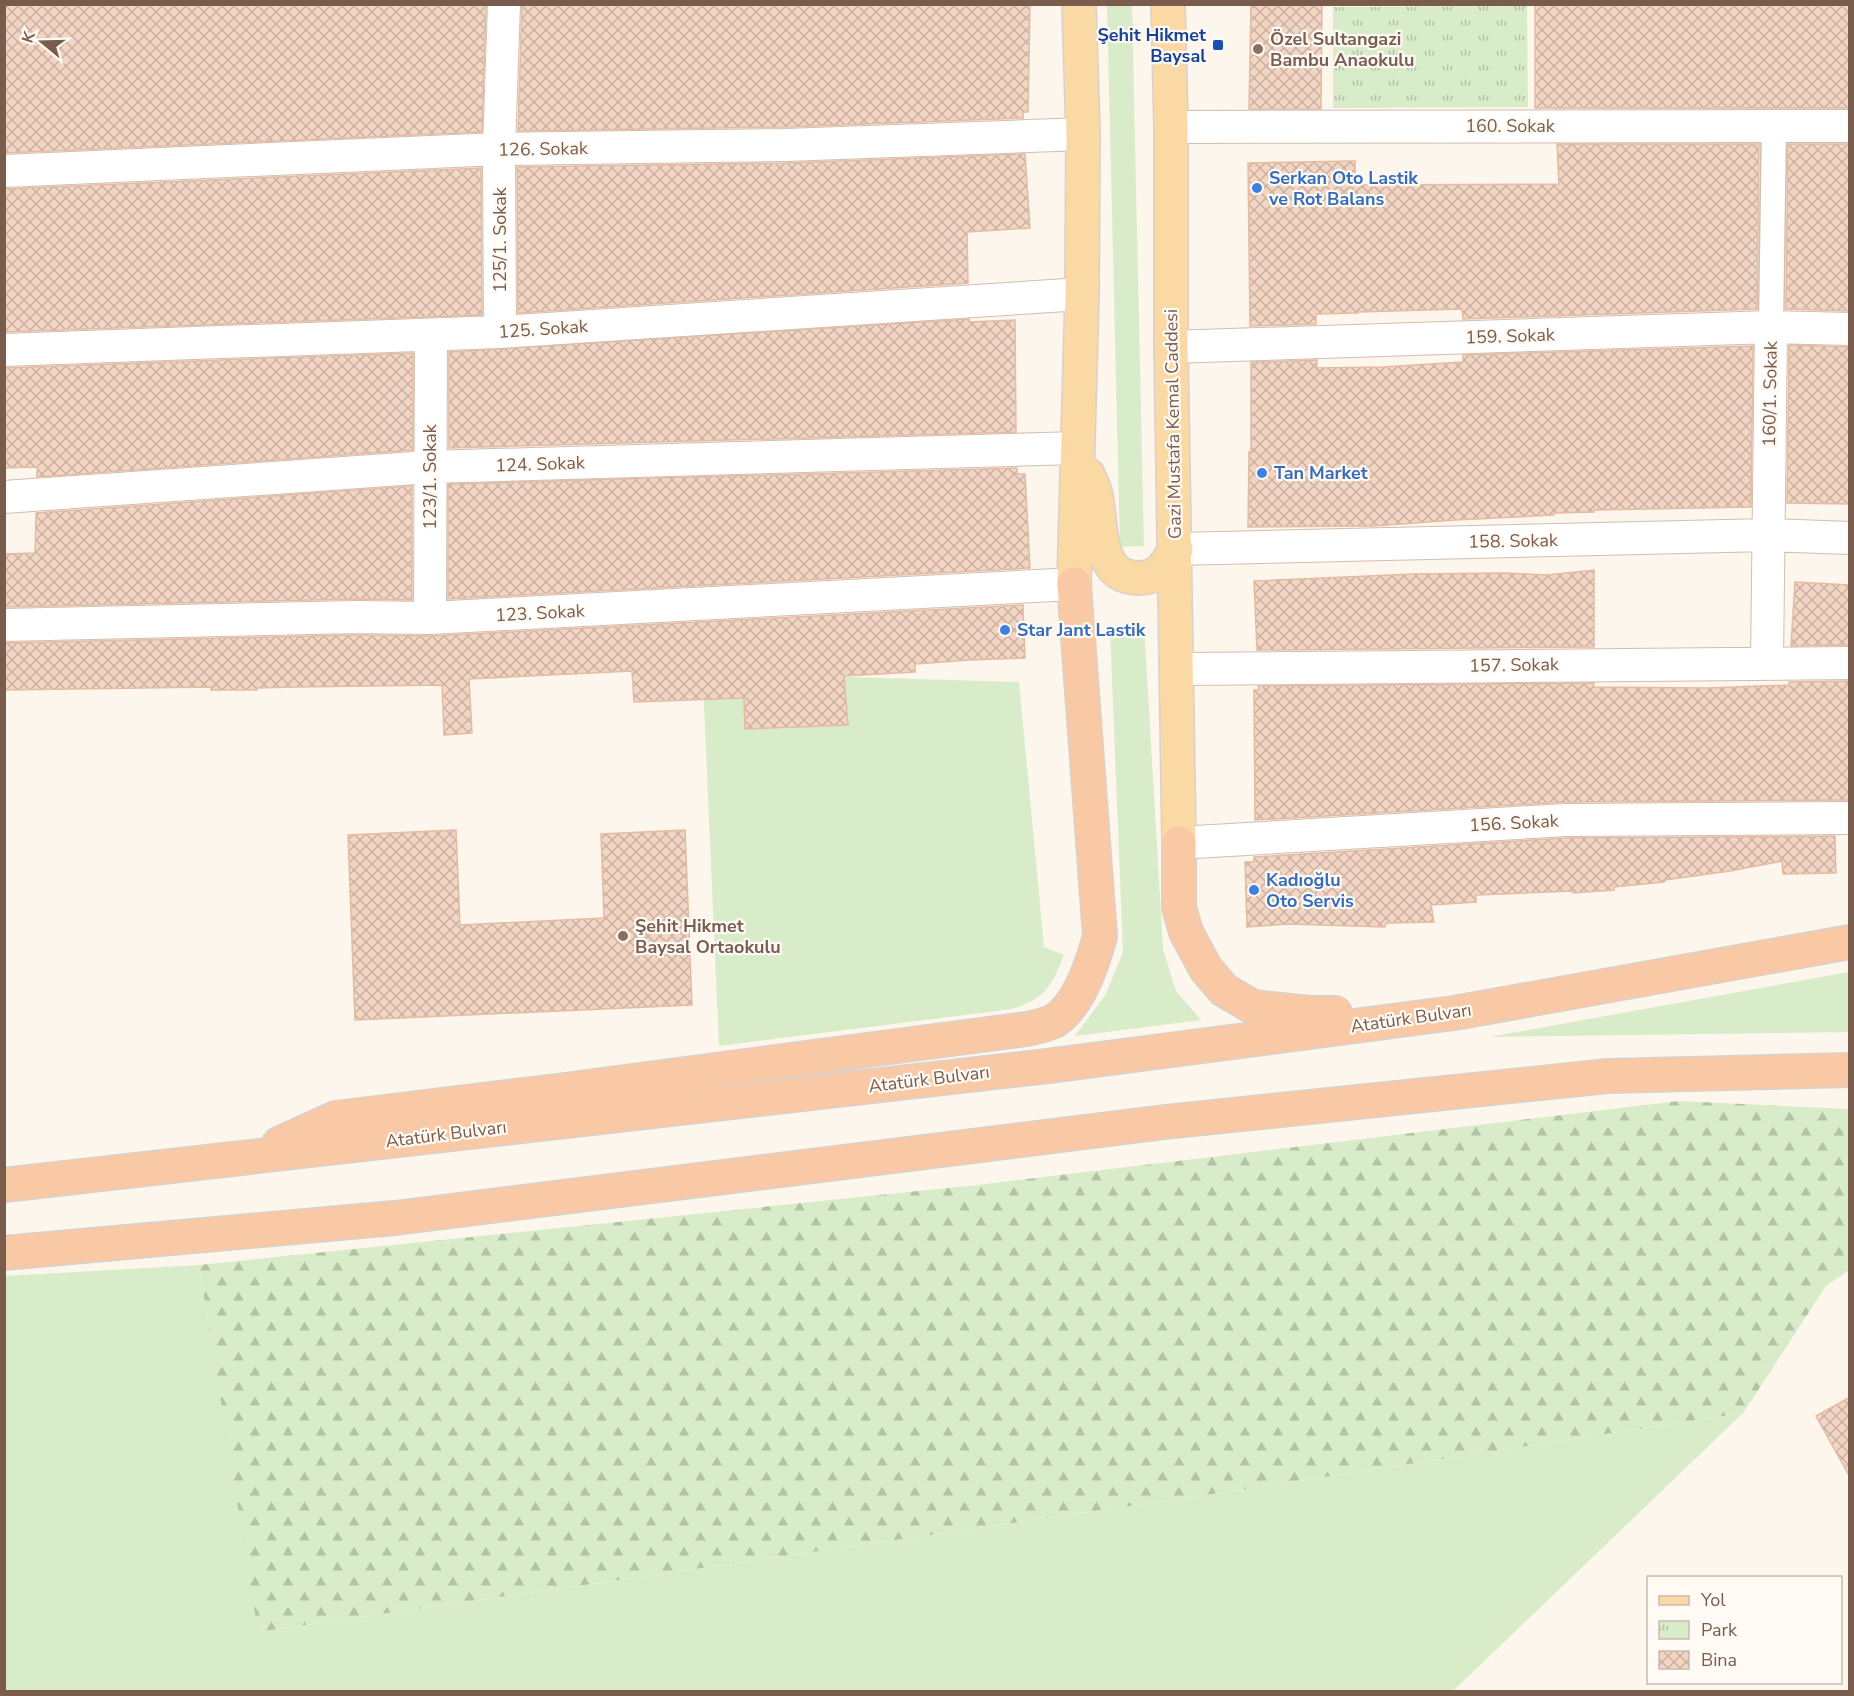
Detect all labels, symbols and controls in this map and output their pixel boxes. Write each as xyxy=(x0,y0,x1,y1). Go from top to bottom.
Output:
north arrow xyxy=(12,12,72,72)
place label: Şehit Hikmet Baysal xyxy=(1097,23,1206,68)
place label: Özel Sultangazi Bambu Anaokulu xyxy=(1270,27,1414,72)
text: K xyxy=(17,28,41,46)
marker: Şehit Hikmet Baysal xyxy=(1211,38,1225,52)
marker: Özel Sultangazi Bambu Anaokulu xyxy=(1251,42,1265,56)
street label: 160. Sokak xyxy=(1465,114,1556,138)
street label: 126. Sokak xyxy=(498,136,589,162)
place label: Serkan Oto Lastik ve Rot Balans xyxy=(1268,166,1418,211)
marker: Serkan Oto Lastik ve Rot Balans xyxy=(1250,181,1264,195)
street label: 125/1. Sokak xyxy=(488,186,512,293)
street label: Gazi Mustafa Kemal Caddesi xyxy=(1159,309,1187,539)
street label: 125. Sokak xyxy=(497,314,590,344)
street label: 159. Sokak xyxy=(1465,322,1556,350)
street label: 160/1. Sokak xyxy=(1757,340,1783,447)
street label: 123/1. Sokak xyxy=(418,423,442,530)
street label: 124. Sokak xyxy=(495,450,586,478)
place label: Tan Market xyxy=(1274,461,1368,485)
marker: Tan Market xyxy=(1255,466,1269,480)
street label: 158. Sokak xyxy=(1468,528,1559,554)
street label: 123. Sokak xyxy=(495,599,586,627)
place label: Star Jant Lastik xyxy=(1017,618,1146,642)
marker: Star Jant Lastik xyxy=(998,623,1012,637)
street label: 157. Sokak xyxy=(1469,652,1560,678)
street label: 156. Sokak xyxy=(1469,809,1560,837)
place label: Kadıoğlu Oto Servis xyxy=(1266,868,1354,913)
marker: Kadıoğlu Oto Servis xyxy=(1247,883,1261,897)
place label: Şehit Hikmet Baysal Ortaokulu xyxy=(635,914,781,959)
marker: Şehit Hikmet Baysal Ortaokulu xyxy=(616,929,630,943)
street label: Atatürk Bulvarı xyxy=(1349,998,1473,1038)
street label: Atatürk Bulvarı xyxy=(867,1060,991,1098)
street label: Atatürk Bulvarı xyxy=(384,1115,508,1153)
legend xyxy=(1647,1576,1842,1684)
text: Yol xyxy=(1700,1588,1726,1612)
text: Park xyxy=(1701,1618,1738,1642)
text: Bina xyxy=(1701,1648,1737,1672)

